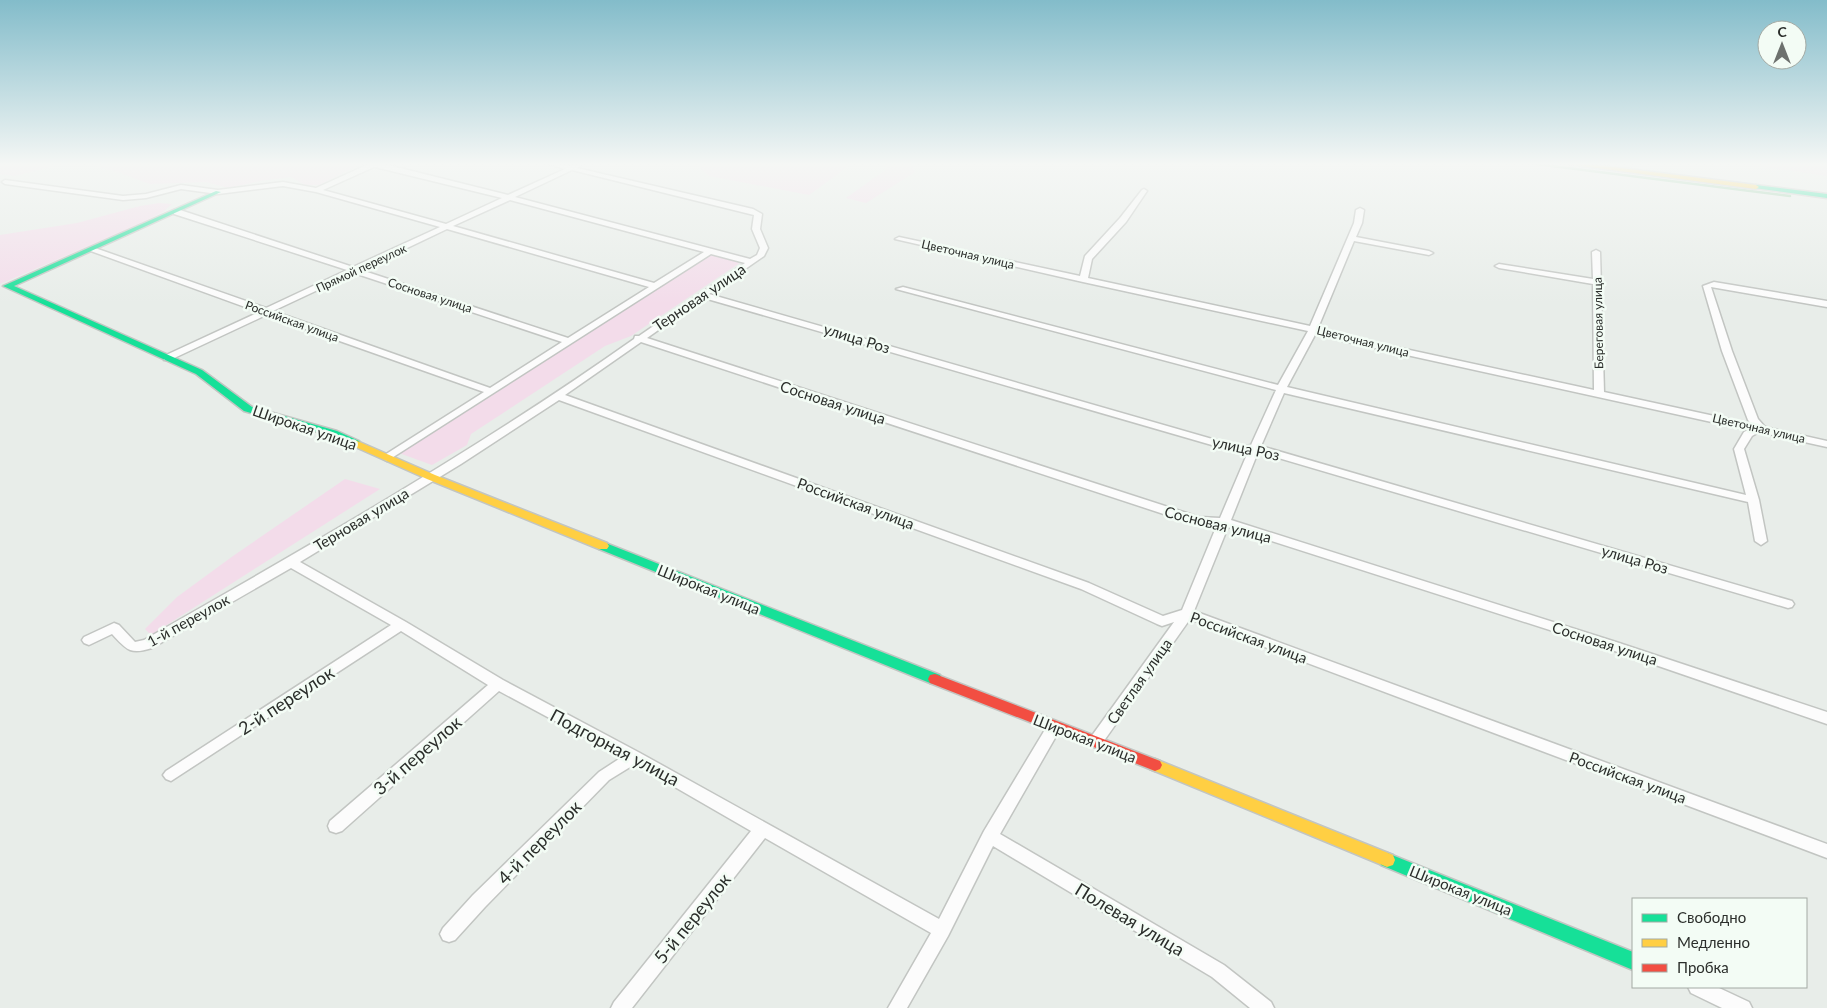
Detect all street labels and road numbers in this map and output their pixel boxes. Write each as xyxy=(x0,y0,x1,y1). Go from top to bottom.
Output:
street label: Цветочная улица xyxy=(920,236,1016,272)
street label: Прямой переулок xyxy=(313,240,409,296)
street label: Терновая улица xyxy=(649,260,749,334)
street label: Сосновая улица xyxy=(386,274,474,316)
street label: Береговая улица xyxy=(1590,277,1606,369)
street label: Российская улица xyxy=(243,297,341,345)
street label: улица Роз xyxy=(822,319,893,357)
street label: Цветочная улица xyxy=(1315,322,1411,360)
street label: Сосновая улица xyxy=(778,377,888,427)
street label: Широкая улица xyxy=(251,401,359,453)
street label: Цветочная улица xyxy=(1711,410,1807,446)
street label: улица Роз xyxy=(1211,432,1282,464)
street label: Российская улица xyxy=(795,473,917,533)
street label: Терновая улица xyxy=(310,484,412,554)
street label: Сосновая улица xyxy=(1163,502,1273,546)
street label: улица Роз xyxy=(1600,541,1671,577)
street label: Широкая улица xyxy=(655,560,763,618)
street label: 1-й переулок xyxy=(144,590,233,650)
street label: Российская улица xyxy=(1188,607,1310,667)
street label: Сосновая улица xyxy=(1550,618,1660,668)
street label: Светлая улица xyxy=(1103,635,1175,727)
street label: 2-й переулок xyxy=(234,661,339,739)
street label: Подгорная улица xyxy=(547,704,683,790)
street label: 3-й переулок xyxy=(368,710,466,799)
street label: Широкая улица xyxy=(1031,710,1139,766)
street label: Российская улица xyxy=(1567,747,1689,807)
street label: 4-й переулок xyxy=(492,795,586,889)
street label: Широкая улица xyxy=(1407,861,1515,919)
street label: 5-й переулок xyxy=(649,868,735,968)
street label: Полевая улица xyxy=(1071,878,1189,960)

